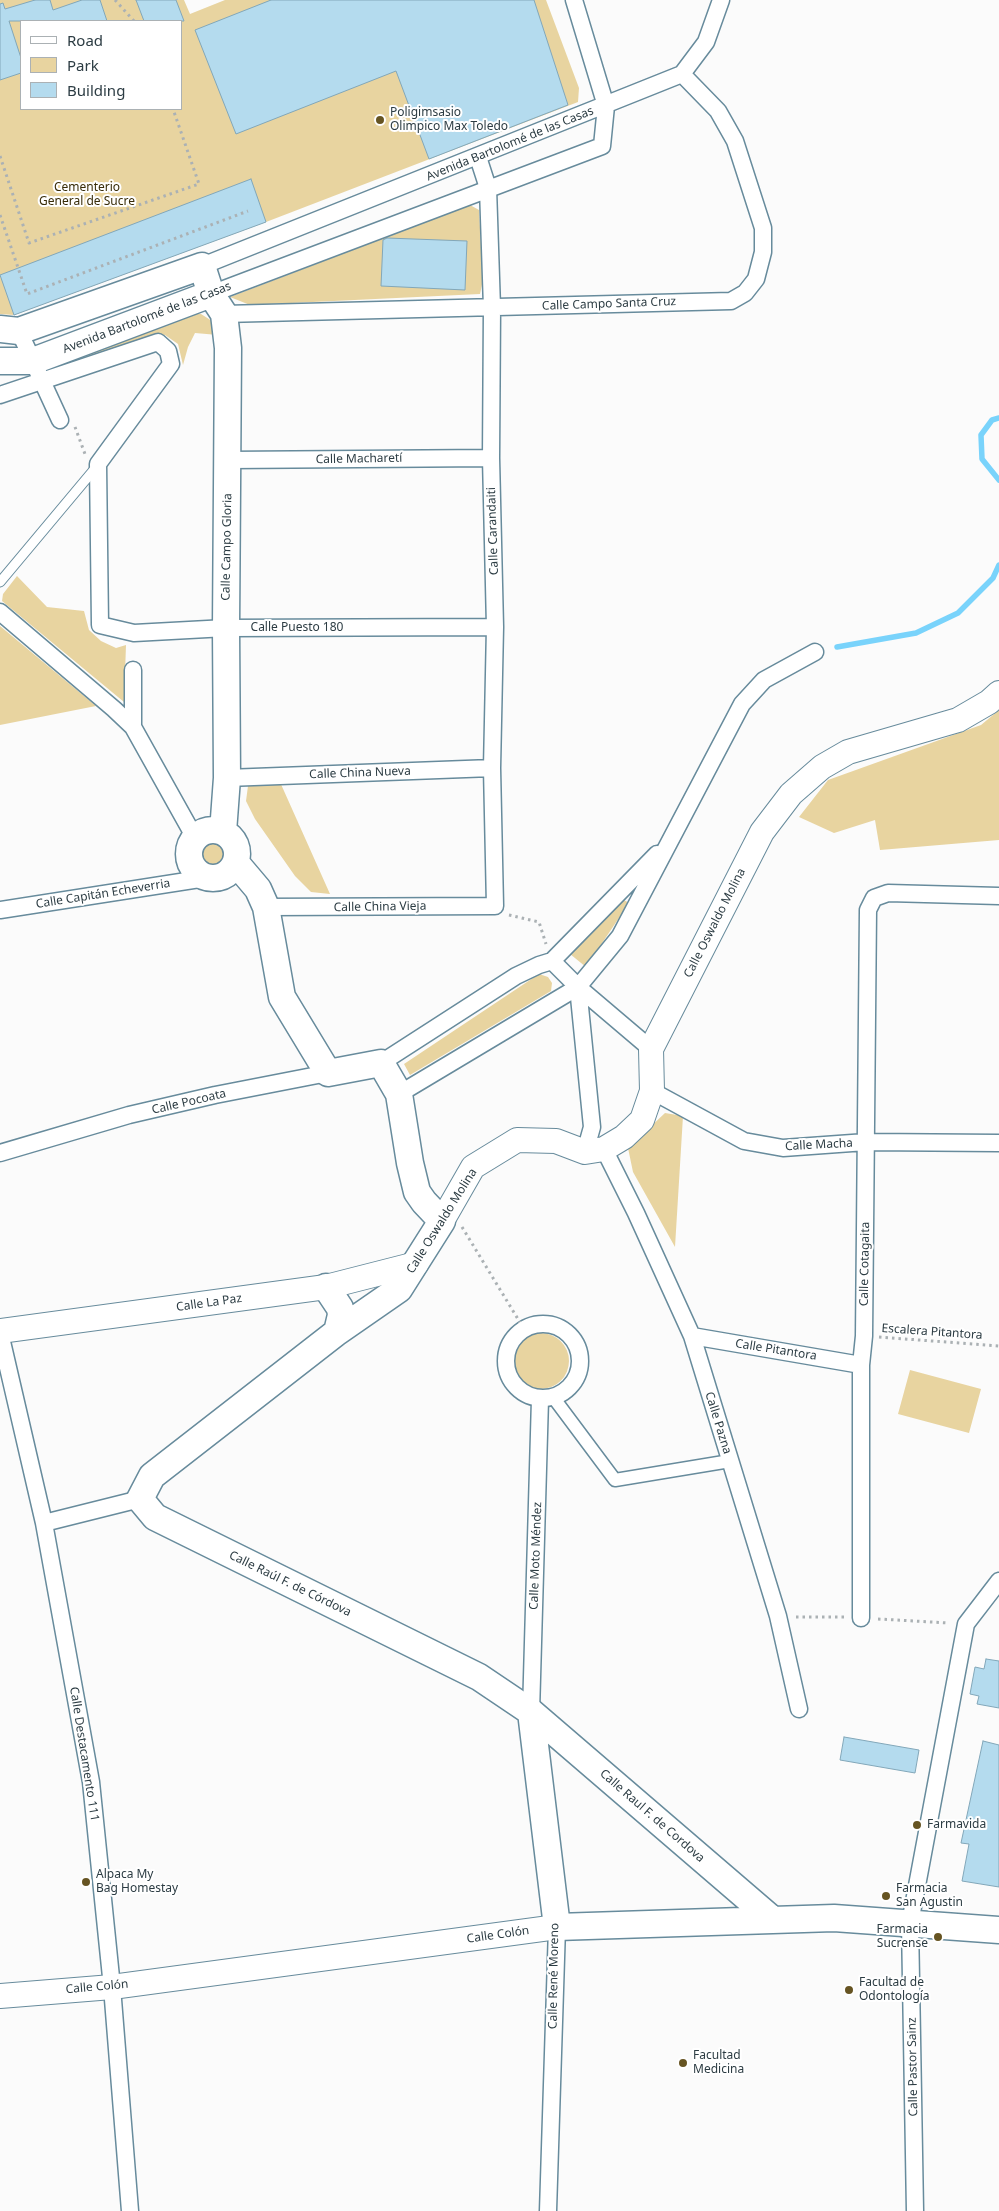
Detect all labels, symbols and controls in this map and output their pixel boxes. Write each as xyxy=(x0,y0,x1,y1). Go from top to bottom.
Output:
legend xyxy=(20,20,182,110)
text: Road xyxy=(67,30,103,50)
text: Park xyxy=(67,55,99,75)
text: Building xyxy=(67,80,125,100)
street label: Avenida Bartolomé de las Casas xyxy=(424,104,596,184)
place label: Poligimsasio Olimpico Max Toledo xyxy=(390,106,508,134)
marker: Poligimsasio Olimpico Max Toledo xyxy=(374,114,386,126)
park label: Cementerio General de Sucre xyxy=(39,181,135,209)
street label: Avenida Bartolomé de las Casas xyxy=(61,279,233,357)
street label: Calle Campo Santa Cruz xyxy=(542,294,676,314)
street label: Calle Macharetí xyxy=(315,451,403,467)
street label: Calle Carandaiti xyxy=(484,487,502,575)
street label: Calle Campo Gloria xyxy=(219,493,235,601)
street label: Calle Puesto 180 xyxy=(251,621,343,635)
street label: Calle China Nueva xyxy=(309,764,411,782)
street label: Calle Oswaldo Molina xyxy=(681,866,749,980)
street label: Calle Capitán Echeverria xyxy=(35,876,171,912)
street label: Calle China Vieja xyxy=(334,899,426,915)
street label: Calle Pocoata xyxy=(150,1086,228,1118)
street label: Calle Macha xyxy=(785,1136,853,1154)
street label: Calle Oswaldo Molina xyxy=(404,1166,480,1276)
street label: Calle Cotagaita xyxy=(857,1222,873,1306)
street label: Calle La Paz xyxy=(175,1291,243,1315)
street label: Escalera Pitantora xyxy=(881,1321,983,1343)
street label: Calle Pitantora xyxy=(734,1336,818,1364)
street label: Calle Pazna xyxy=(702,1390,734,1456)
street label: Calle Moto Méndez xyxy=(527,1502,545,1610)
street label: Calle Raúl F. de Córdova xyxy=(227,1548,353,1620)
street label: Calle Destacamento 111 xyxy=(66,1686,102,1822)
street label: Calle Raul F. de Cordova xyxy=(597,1767,707,1865)
place label: Farmavida xyxy=(927,1818,986,1832)
marker: Farmavida xyxy=(911,1819,923,1831)
place label: Alpaca My Bag Homestay xyxy=(96,1868,178,1896)
marker: Alpaca My Bag Homestay xyxy=(80,1876,92,1888)
place label: Farmacia San Agustin xyxy=(896,1882,963,1910)
marker: Farmacia San Agustin xyxy=(880,1890,892,1902)
street label: Calle Colón xyxy=(466,1923,530,1947)
street label: Calle René Moreno xyxy=(546,1923,562,2029)
place label: Farmacia Sucrense xyxy=(877,1923,928,1951)
marker: Farmacia Sucrense xyxy=(932,1931,944,1943)
place label: Facultad de Odontología xyxy=(859,1976,930,2004)
street label: Calle Colón xyxy=(65,1977,129,1997)
marker: Facultad de Odontología xyxy=(843,1984,855,1996)
street label: Calle Pastor Sainz xyxy=(905,2017,921,2117)
place label: Facultad Medicina xyxy=(693,2049,744,2077)
marker: Facultad Medicina xyxy=(677,2057,689,2069)

